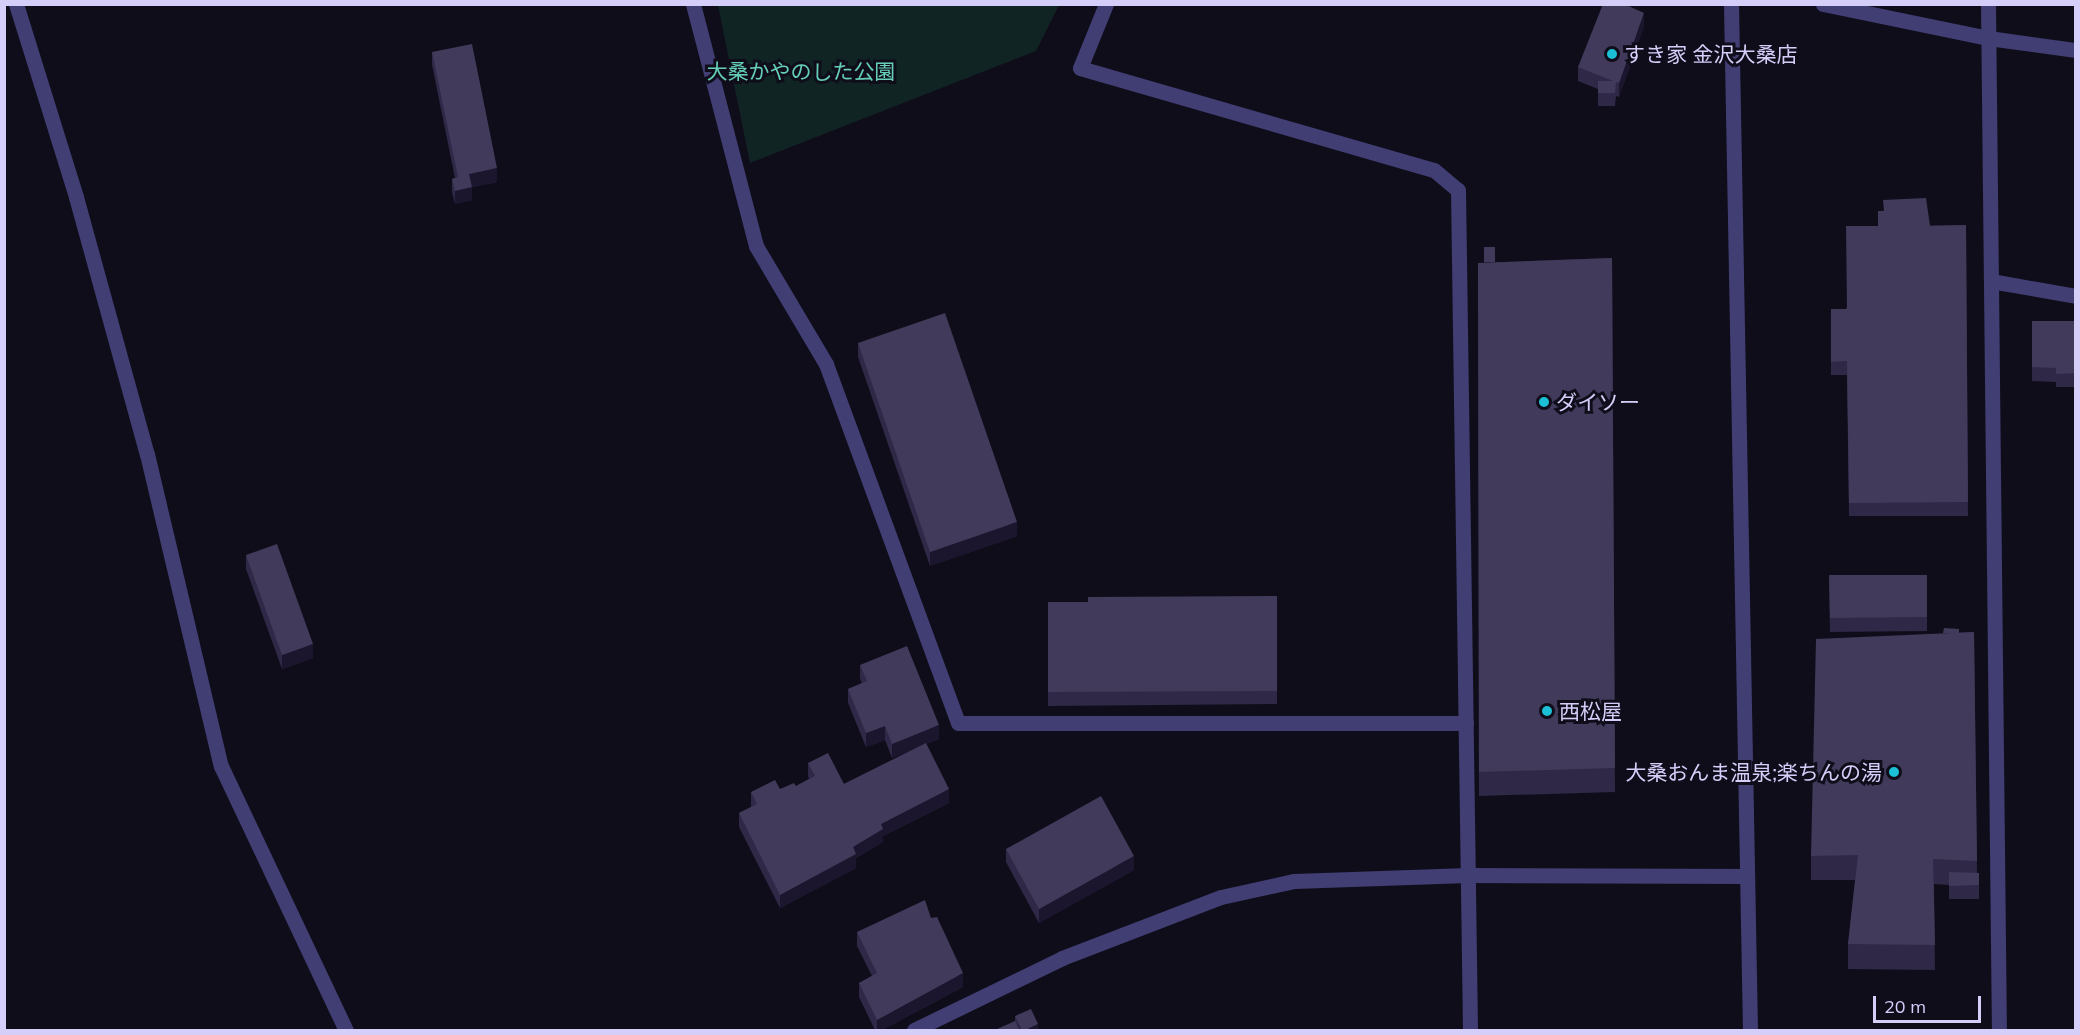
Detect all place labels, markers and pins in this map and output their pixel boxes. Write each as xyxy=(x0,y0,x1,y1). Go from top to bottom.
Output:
place label: すき家 金沢大桑店 xyxy=(1624,41,1797,67)
marker: すき家 金沢大桑店 xyxy=(1605,47,1619,61)
place label: ダイソー xyxy=(1556,389,1640,415)
marker: ダイソー xyxy=(1537,395,1551,409)
place label: 西松屋 xyxy=(1559,698,1622,724)
marker: 西松屋 xyxy=(1540,704,1554,718)
place label: 大桑おんま温泉;楽ちんの湯 xyxy=(1625,759,1882,785)
marker: 大桑おんま温泉;楽ちんの湯 xyxy=(1887,765,1901,779)

